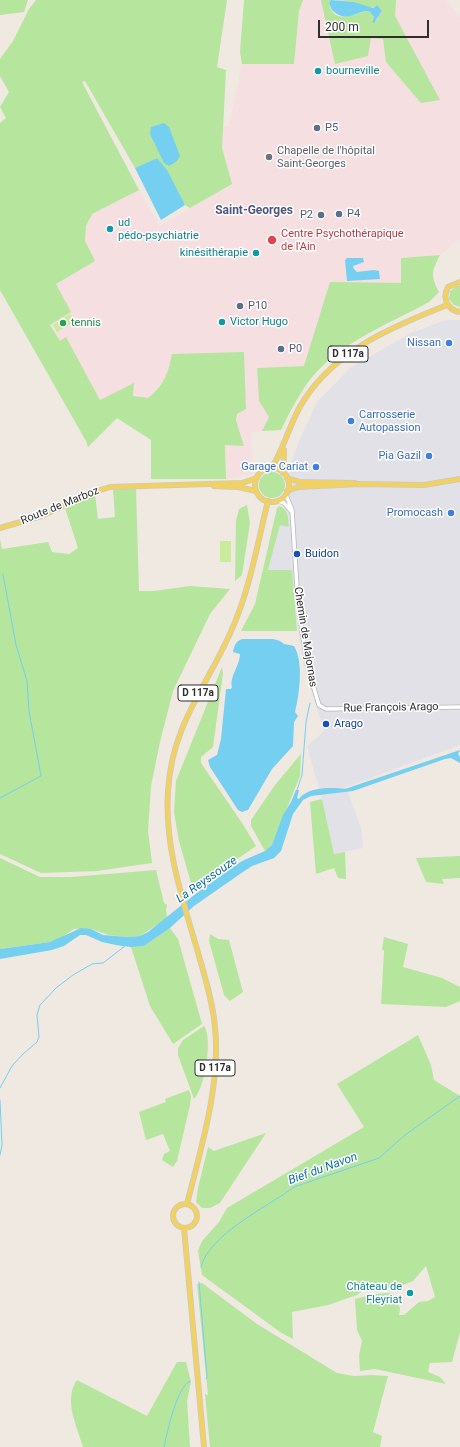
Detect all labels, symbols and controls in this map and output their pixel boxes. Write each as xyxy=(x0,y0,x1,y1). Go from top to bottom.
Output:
scale bar xyxy=(320,12,431,38)
text: 200 m xyxy=(325,20,359,34)
place label: bourneville xyxy=(326,64,379,78)
marker: bourneville xyxy=(313,66,323,76)
place label: P5 xyxy=(325,121,338,135)
marker: P5 xyxy=(312,123,322,133)
place label: Chapelle de l'hôpital Saint-Georges xyxy=(277,144,375,170)
marker: Chapelle de l'hôpital Saint-Georges xyxy=(264,152,274,162)
district label: Saint-Georges xyxy=(215,204,293,218)
place label: P4 xyxy=(347,207,360,221)
place label: P2 xyxy=(300,208,313,222)
marker: P4 xyxy=(334,209,344,219)
marker: P2 xyxy=(316,210,326,220)
place label: ud pédo-psychiatrie xyxy=(118,216,199,242)
marker: ud pédo-psychiatrie xyxy=(105,224,115,234)
place label: Centre Psychothérapique de l'Ain xyxy=(281,227,404,253)
marker: Centre Psychothérapique de l'Ain xyxy=(266,234,278,246)
place label: kinésithérapie xyxy=(180,246,248,260)
marker: kinésithérapie xyxy=(251,248,261,258)
place label: P10 xyxy=(248,299,267,313)
marker: P10 xyxy=(235,301,245,311)
place label: Victor Hugo xyxy=(230,315,288,329)
place label: tennis xyxy=(71,316,101,330)
marker: Victor Hugo xyxy=(217,317,227,327)
marker: tennis xyxy=(58,318,68,328)
place label: Nissan xyxy=(407,336,441,350)
marker: Nissan xyxy=(444,338,454,348)
place label: P0 xyxy=(289,342,302,356)
marker: P0 xyxy=(276,344,286,354)
road number: D 117a xyxy=(328,346,368,362)
place label: Carrosserie Autopassion xyxy=(359,408,420,434)
marker: Carrosserie Autopassion xyxy=(346,416,356,426)
place label: Pia Gazil xyxy=(378,449,421,463)
marker: Pia Gazil xyxy=(424,451,434,461)
place label: Garage Cariat xyxy=(241,460,308,474)
marker: Garage Cariat xyxy=(311,462,321,472)
street label: Route de Marboz xyxy=(19,484,101,528)
place label: Promocash xyxy=(387,506,443,520)
marker: Promocash xyxy=(446,508,456,518)
place label: Buidon xyxy=(305,547,339,561)
marker: Buidon xyxy=(292,549,302,559)
street label: Chemin de Majornas xyxy=(291,586,319,688)
road number: D 117a xyxy=(178,685,218,701)
street label: Rue François Arago xyxy=(343,701,439,715)
place label: Arago xyxy=(334,717,363,731)
marker: Arago xyxy=(321,719,331,729)
water label: La Reyssouze xyxy=(174,854,240,906)
road number: D 117a xyxy=(195,1060,235,1076)
water label: Bief du Navon xyxy=(287,1150,359,1188)
place label: Château de Fleyriat xyxy=(347,1280,402,1306)
marker: Château de Fleyriat xyxy=(405,1288,415,1298)

